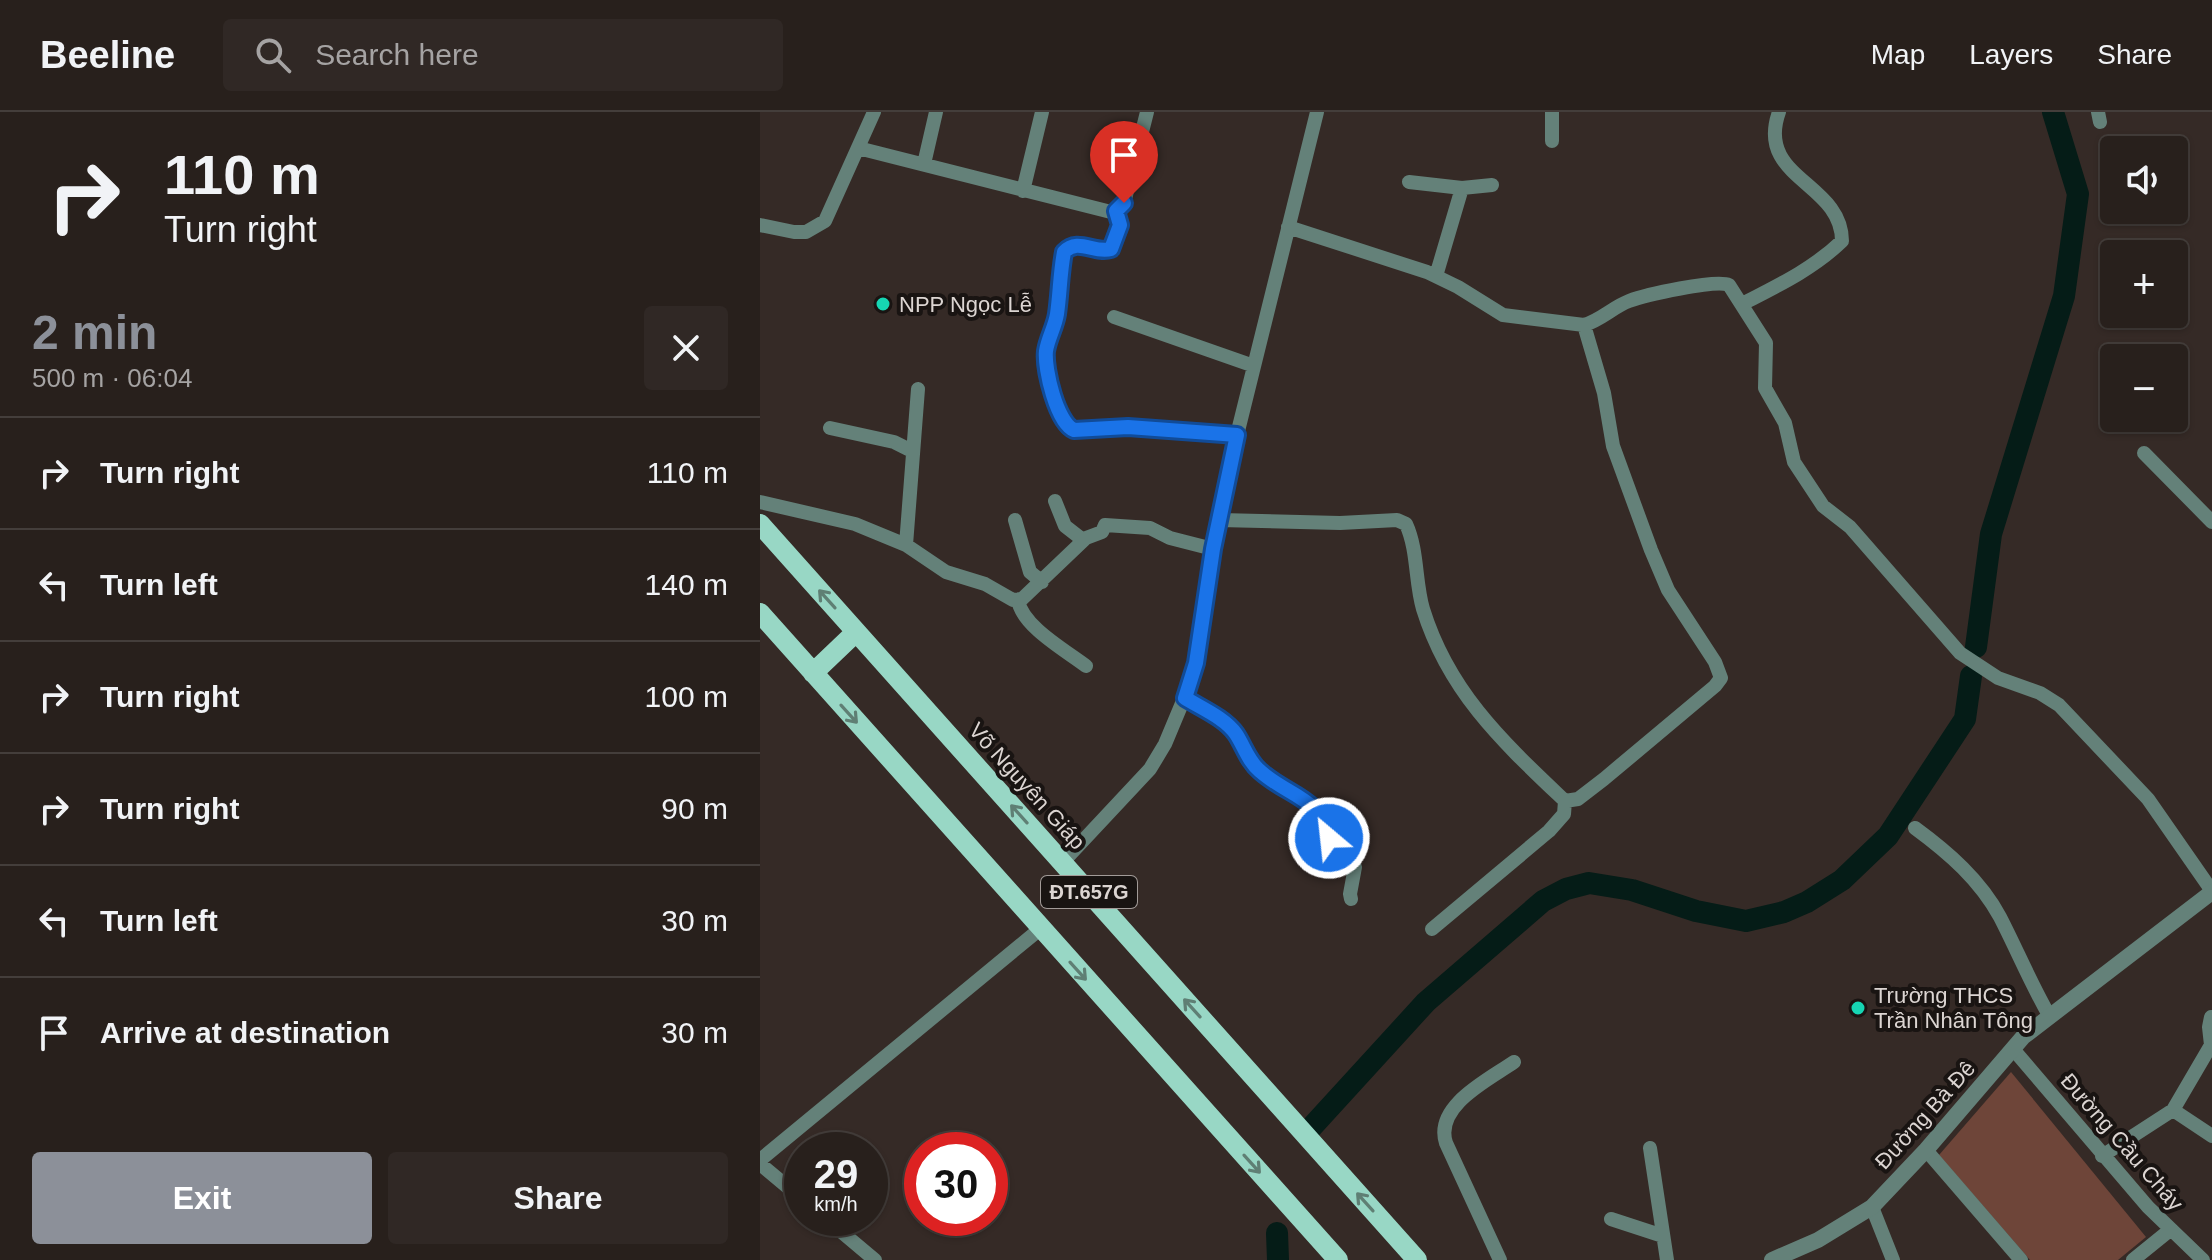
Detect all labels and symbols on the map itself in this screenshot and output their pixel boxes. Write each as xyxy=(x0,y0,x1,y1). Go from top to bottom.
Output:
pin xyxy=(1090,121,1158,203)
place label: NPP Ngọc Lễ xyxy=(899,292,1032,317)
marker: NPP Ngọc Lễ xyxy=(874,295,892,313)
one-way arrow xyxy=(818,590,836,610)
one-way arrow xyxy=(840,703,858,723)
street label: Võ Nguyên Giáp xyxy=(964,718,1090,854)
position arrow xyxy=(1287,796,1371,880)
one-way arrow xyxy=(1011,804,1029,824)
road number: ĐT.657G xyxy=(1041,876,1137,908)
one-way arrow xyxy=(1068,960,1086,980)
place label: Trường THCS Trần Nhân Tông xyxy=(1874,983,2033,1033)
one-way arrow xyxy=(1184,998,1202,1018)
marker: Trường THCS Trần Nhân Tông xyxy=(1849,999,1867,1017)
street label: Đường Bà Đê xyxy=(1870,1056,1980,1174)
street label: Đường Cầu Cháy xyxy=(2056,1068,2188,1216)
speed limit sign: 30 xyxy=(904,1132,1008,1236)
one-way arrow xyxy=(1242,1153,1260,1173)
one-way arrow xyxy=(1356,1192,1374,1212)

